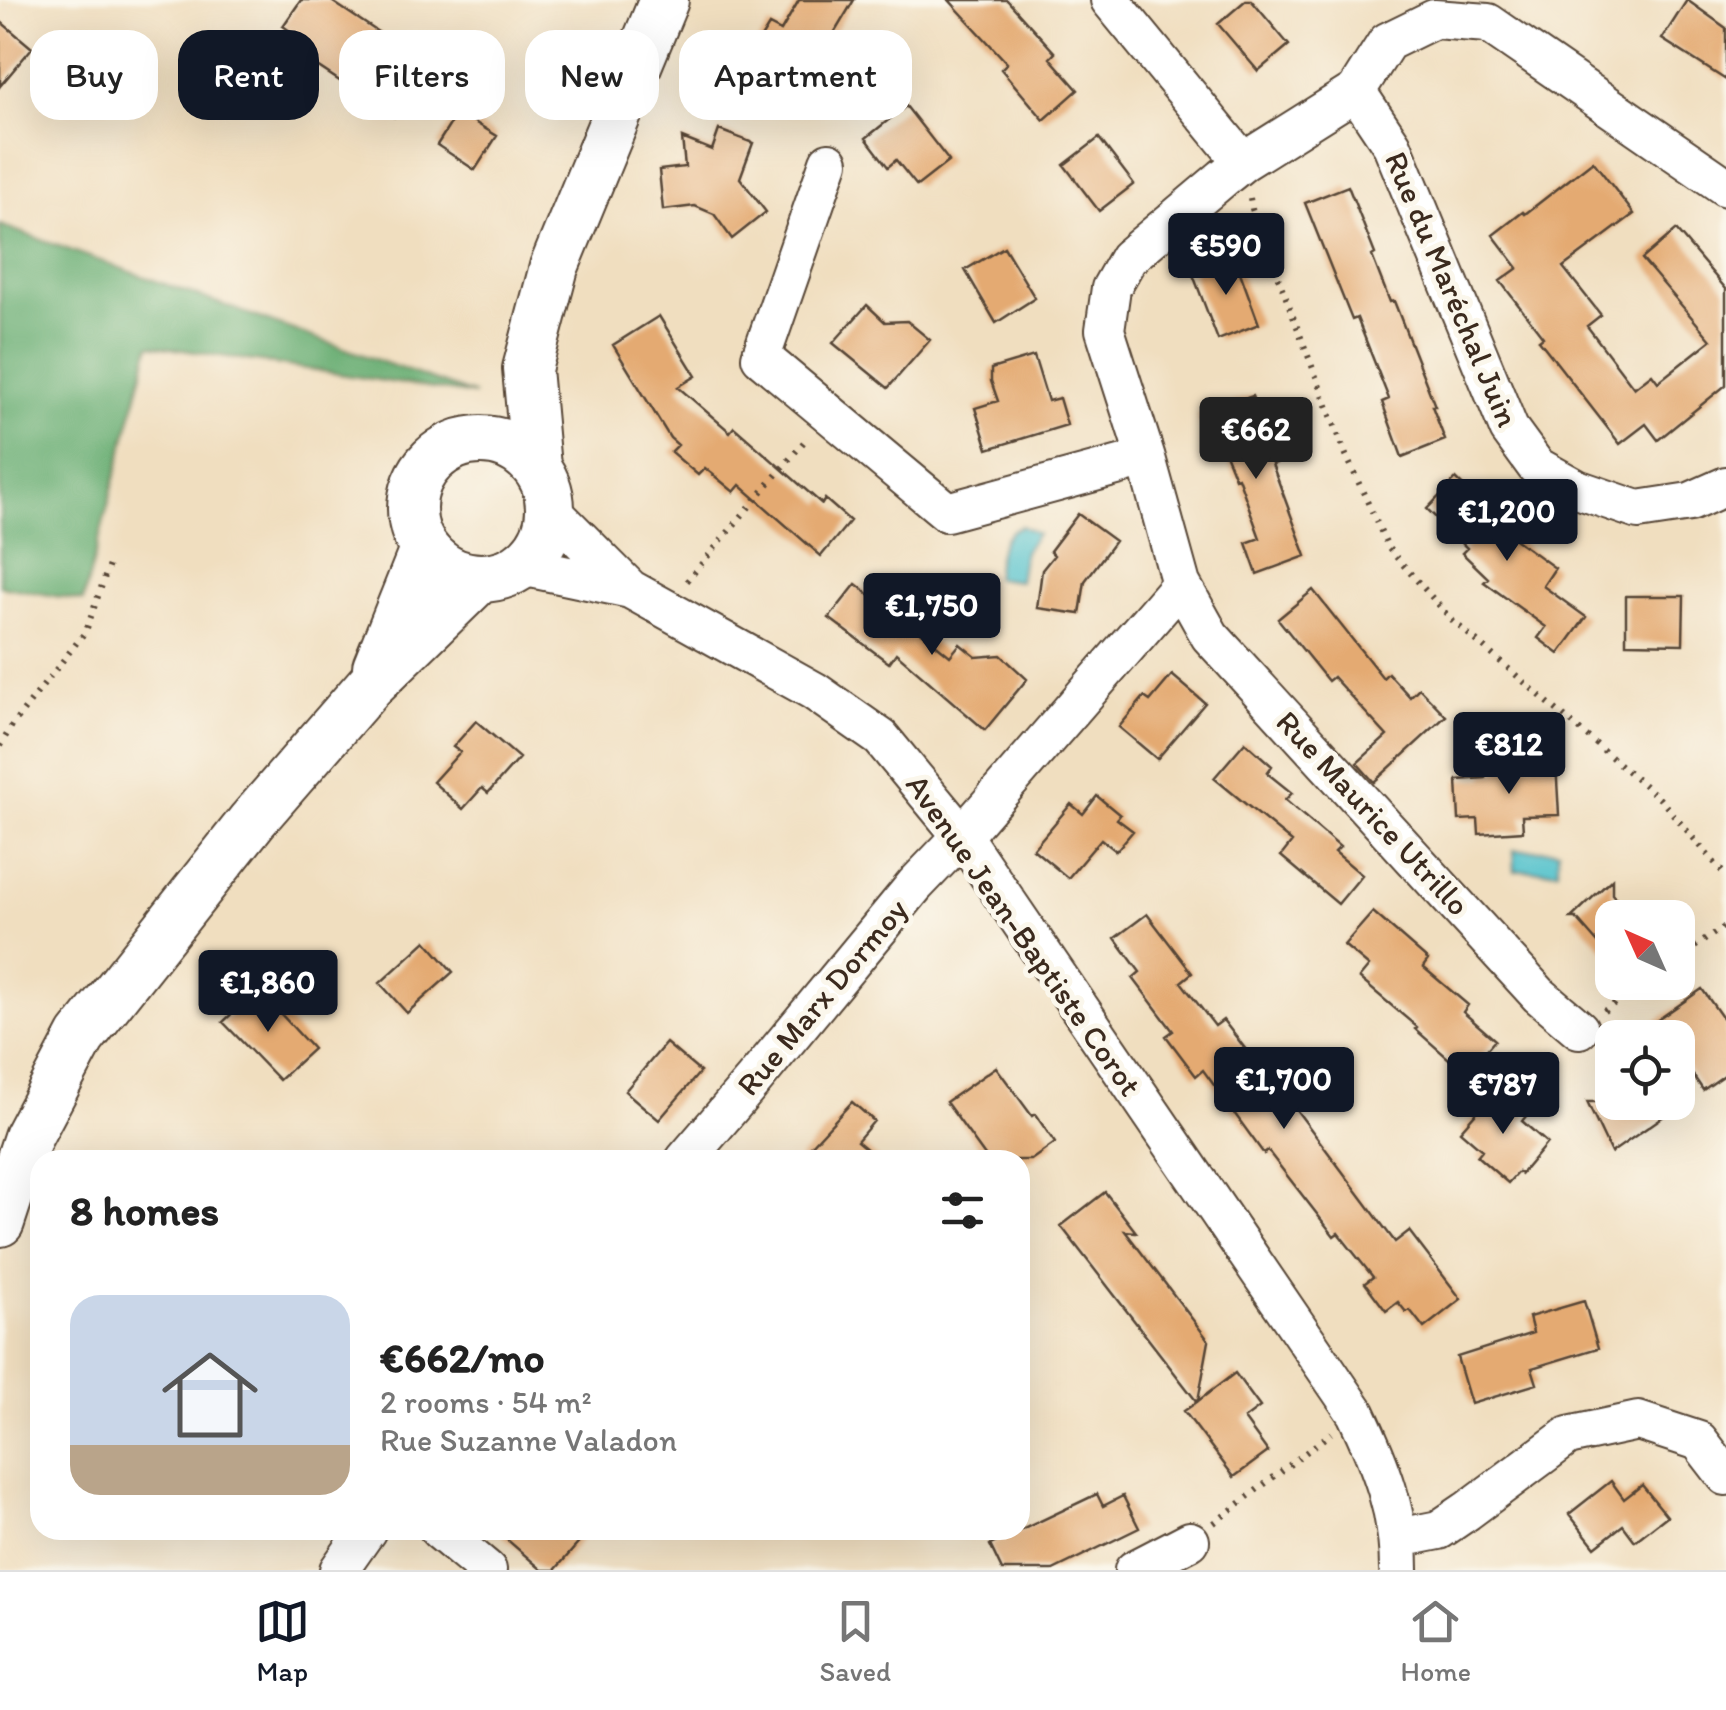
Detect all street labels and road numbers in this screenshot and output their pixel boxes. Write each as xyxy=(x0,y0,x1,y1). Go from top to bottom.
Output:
street label: Rue du Maréchal Juin xyxy=(1377,146,1527,432)
street label: Rue Maurice Utrillo xyxy=(1268,703,1478,923)
street label: Avenue Jean-Baptiste Corot xyxy=(898,767,1150,1103)
street label: Rue Marx Dormoy xyxy=(729,891,915,1103)

